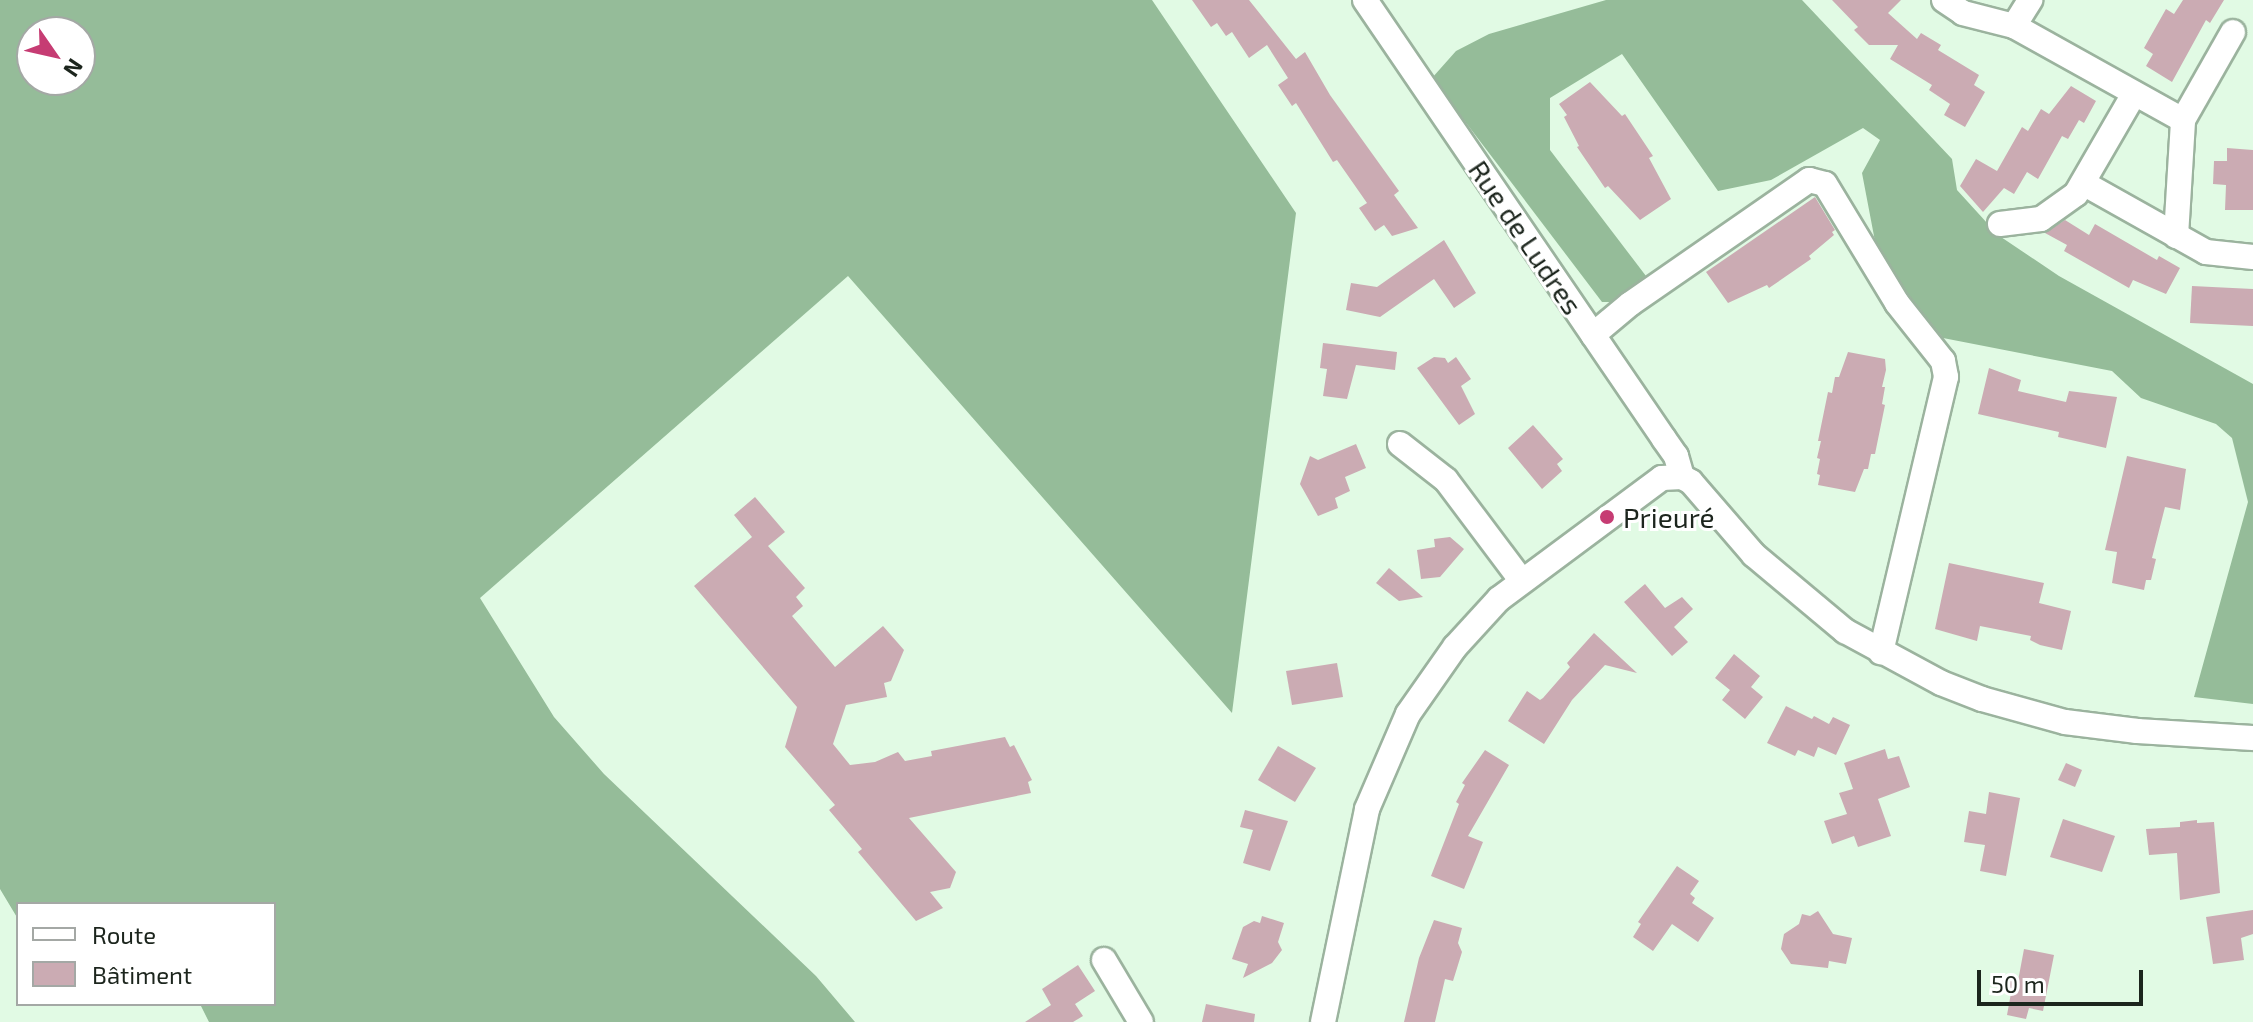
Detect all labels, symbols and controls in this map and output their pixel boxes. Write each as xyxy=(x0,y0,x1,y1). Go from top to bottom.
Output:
north arrow xyxy=(16,16,96,96)
text: N xyxy=(59,54,89,82)
street label: Rue de Ludres xyxy=(1462,154,1590,320)
place label: Prieuré xyxy=(1623,500,1715,534)
marker: Prieuré xyxy=(1598,508,1616,526)
legend xyxy=(16,902,276,1006)
text: Route xyxy=(92,920,156,949)
scale bar xyxy=(1981,954,2147,1004)
text: Bâtiment xyxy=(92,960,192,989)
text: 50 m xyxy=(1991,969,2045,998)

